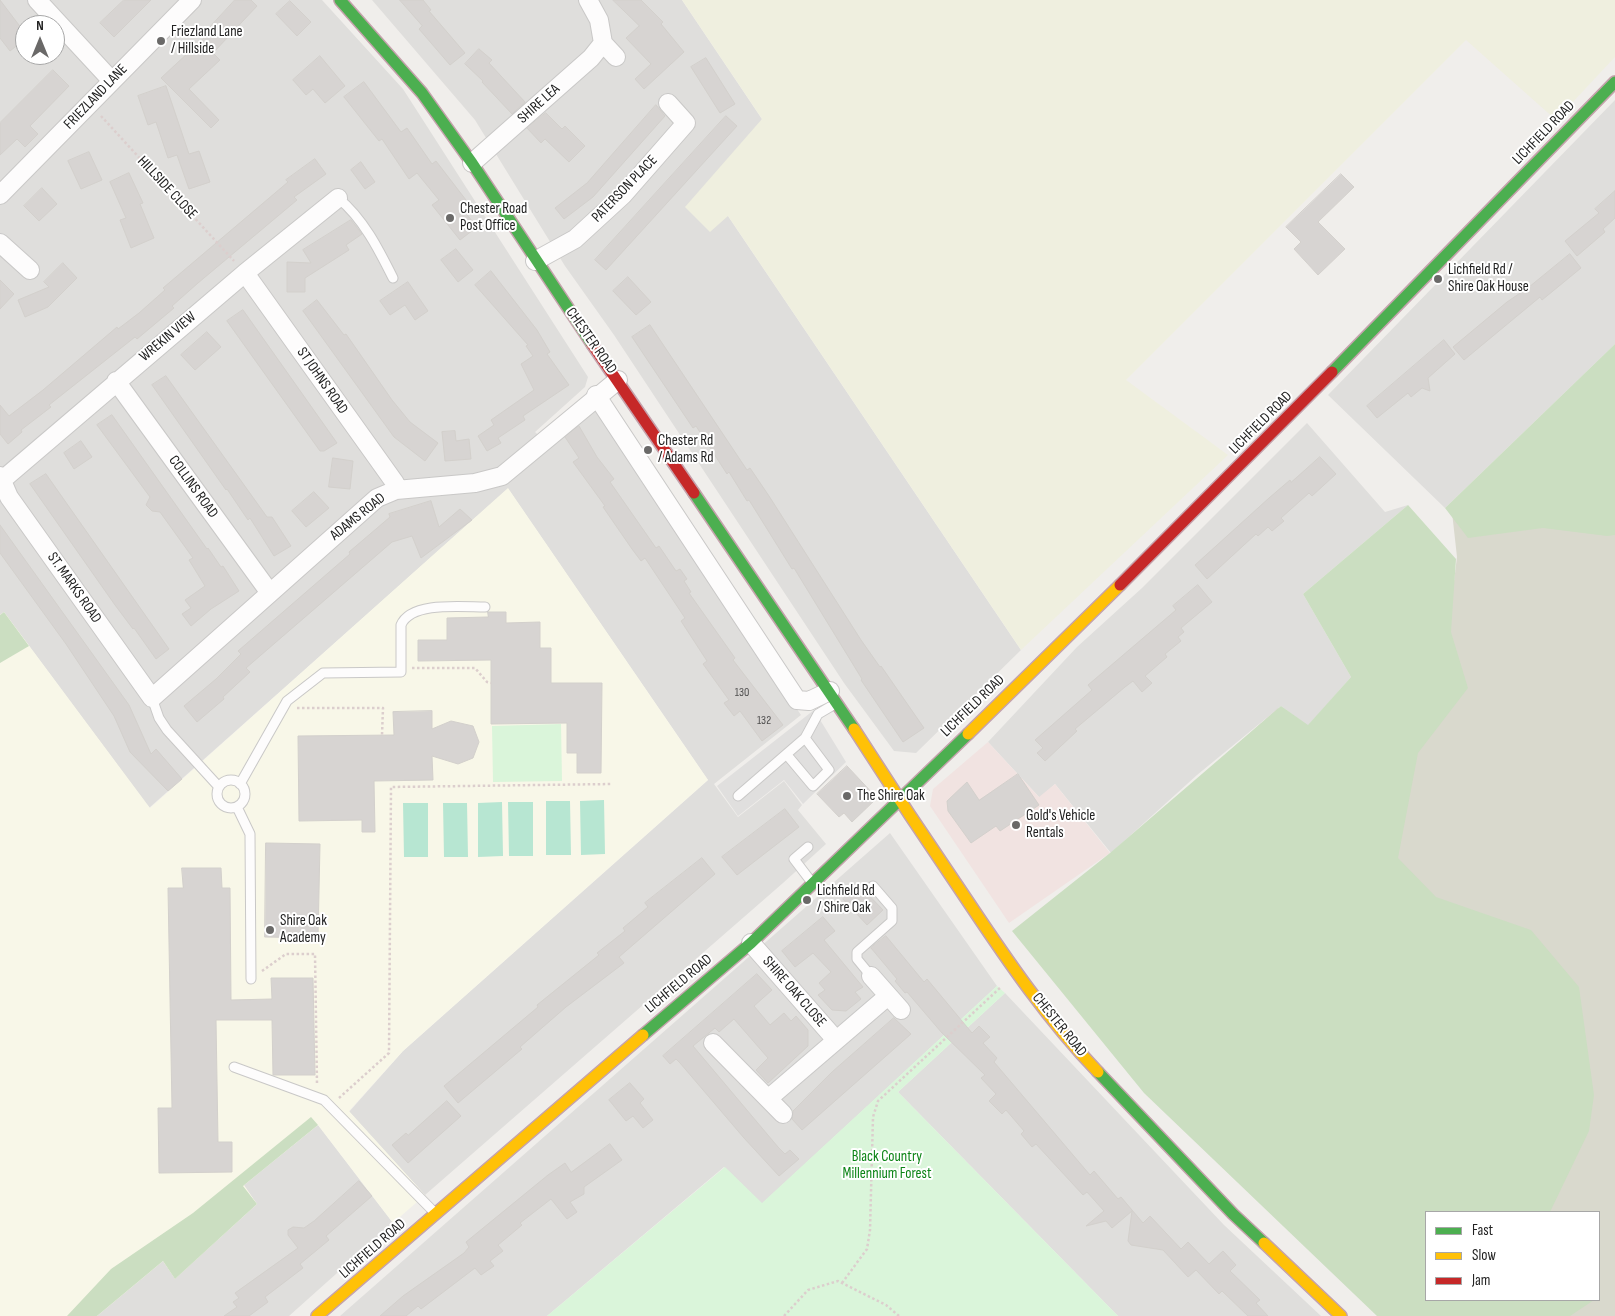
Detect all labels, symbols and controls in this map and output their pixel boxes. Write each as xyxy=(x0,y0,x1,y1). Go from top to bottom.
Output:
north arrow xyxy=(15,15,65,65)
text: N xyxy=(36,17,44,34)
place label: Friezland Lane / Hillside xyxy=(171,23,243,58)
marker: Friezland Lane / Hillside xyxy=(155,35,167,47)
street label: FRIEZLAND LANE xyxy=(60,61,132,133)
street label: SHIRE LEA xyxy=(514,80,564,128)
street label: LICHFIELD ROAD xyxy=(1509,97,1579,169)
street label: PATERSON PLACE xyxy=(588,152,662,226)
street label: HILLSIDE CLOSE xyxy=(133,153,201,223)
place label: Chester Road Post Office xyxy=(460,200,527,235)
marker: Chester Road Post Office xyxy=(444,212,456,224)
place label: Lichfield Rd / Shire Oak House xyxy=(1448,261,1529,296)
marker: Lichfield Rd / Shire Oak House xyxy=(1432,273,1444,285)
street label: CHESTER ROAD xyxy=(562,304,620,378)
street label: WREKIN VIEW xyxy=(136,308,200,366)
street label: ST JOHNS ROAD xyxy=(292,344,352,418)
street label: LICHFIELD ROAD xyxy=(1226,388,1296,458)
place label: Chester Rd / Adams Rd xyxy=(658,432,713,467)
marker: Chester Rd / Adams Rd xyxy=(642,444,654,456)
street label: COLLINS ROAD xyxy=(164,452,222,522)
street label: ADAMS ROAD xyxy=(327,489,389,545)
street label: ST. MARKS ROAD xyxy=(43,549,105,627)
street label: LICHFIELD ROAD xyxy=(937,671,1009,741)
house number: 130 xyxy=(735,686,749,700)
house number: 132 xyxy=(757,714,771,728)
place label: The Shire Oak xyxy=(857,787,925,805)
marker: The Shire Oak xyxy=(841,790,853,802)
place label: Gold's Vehicle Rentals xyxy=(1026,807,1095,842)
marker: Gold's Vehicle Rentals xyxy=(1010,819,1022,831)
place label: Lichfield Rd / Shire Oak xyxy=(817,882,875,917)
marker: Lichfield Rd / Shire Oak xyxy=(801,894,813,906)
place label: Shire Oak Academy xyxy=(280,912,327,947)
marker: Shire Oak Academy xyxy=(264,924,276,936)
street label: LICHFIELD ROAD xyxy=(642,951,716,1017)
street label: SHIRE OAK CLOSE xyxy=(758,953,830,1031)
street label: CHESTER ROAD xyxy=(1028,989,1090,1061)
park label: Black Country Millennium Forest xyxy=(843,1148,931,1183)
legend xyxy=(1425,1211,1600,1301)
street label: LICHFIELD ROAD xyxy=(336,1215,410,1283)
text: Fast xyxy=(1472,1221,1493,1240)
text: Slow xyxy=(1472,1246,1496,1265)
text: Jam xyxy=(1472,1271,1490,1290)

